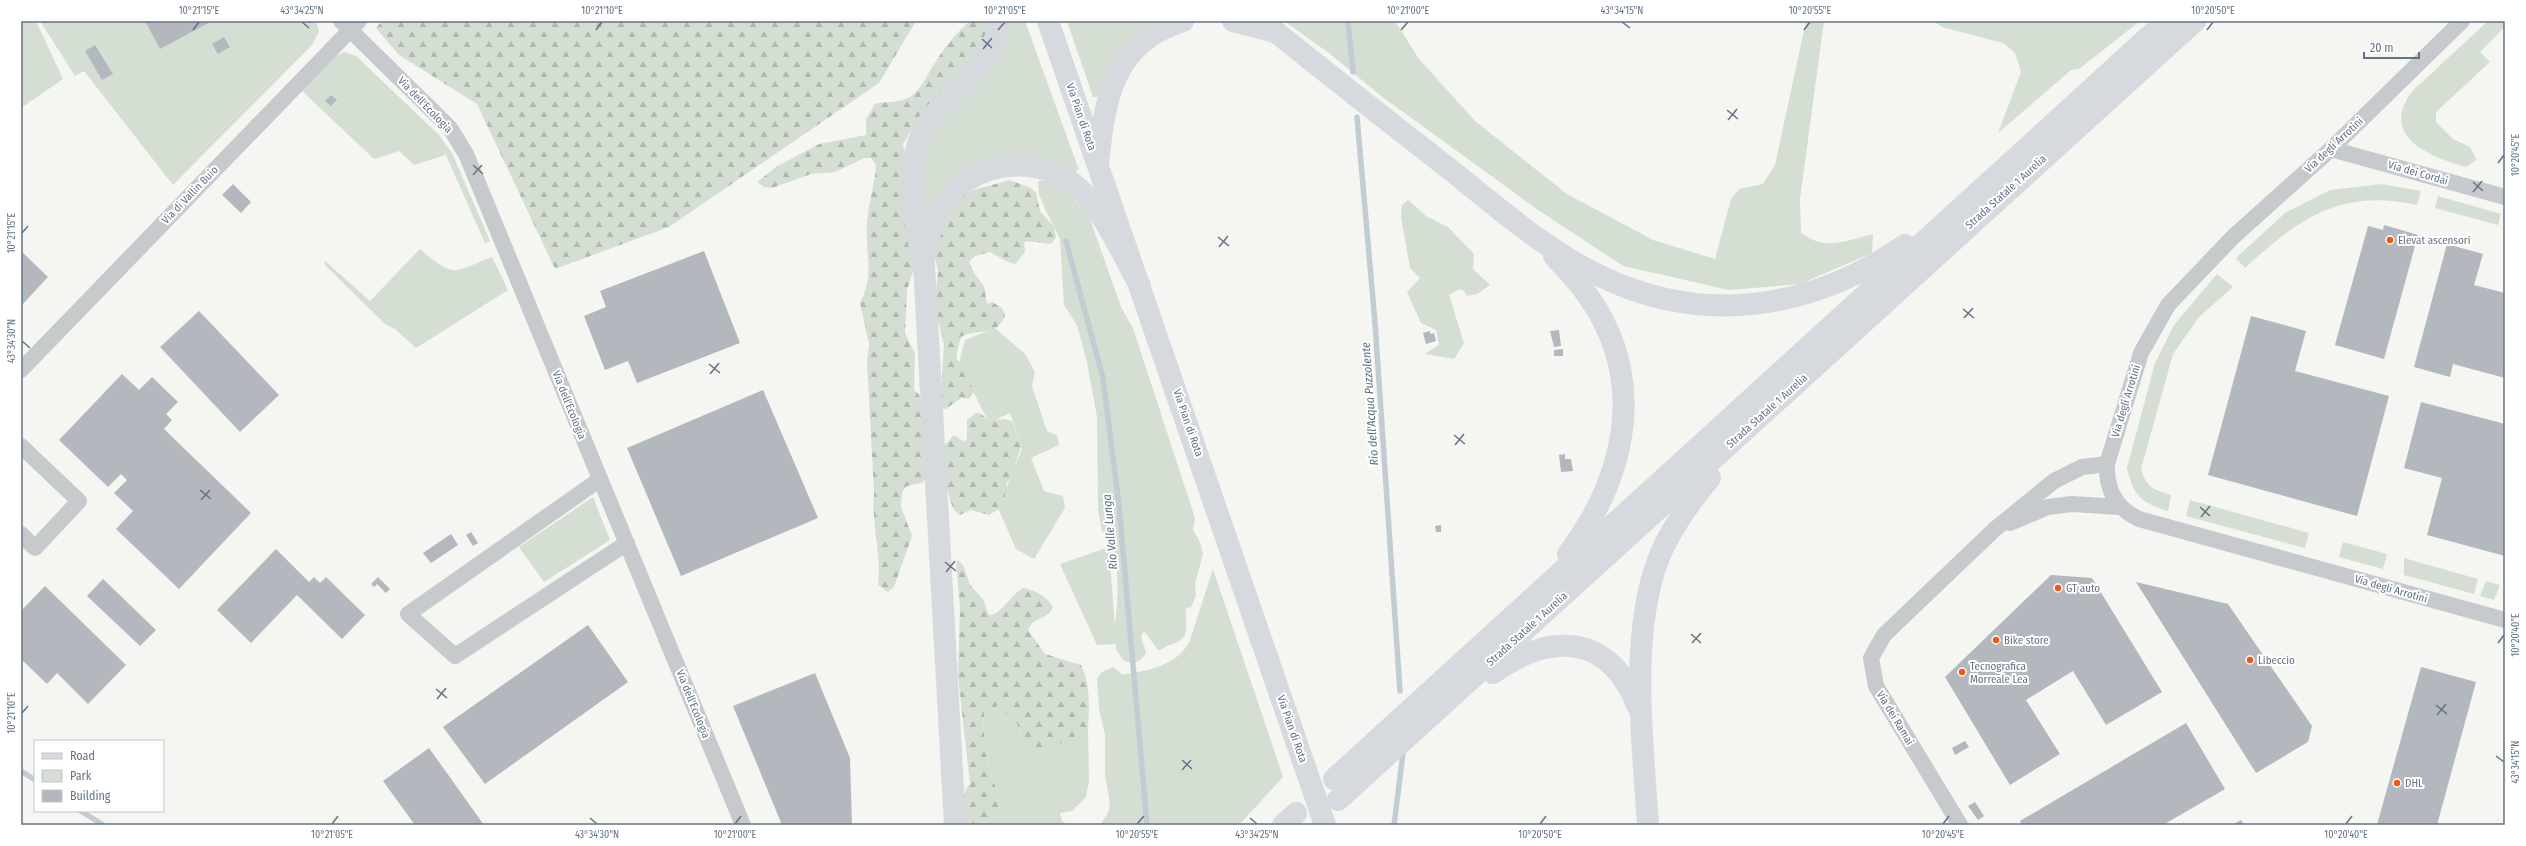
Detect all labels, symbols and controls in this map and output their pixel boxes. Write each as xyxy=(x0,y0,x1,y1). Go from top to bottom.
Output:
text: 10°21'15"E xyxy=(179,5,220,17)
text: 43°34'25"N xyxy=(280,5,324,17)
text: 10°21'10"E xyxy=(581,5,623,17)
text: 10°21'05"E xyxy=(984,5,1026,17)
text: 10°21'00"E xyxy=(1387,5,1430,17)
text: 43°34'15"N xyxy=(1601,5,1643,17)
text: 10°20'55"E xyxy=(1789,5,1832,17)
text: 10°20'50"E xyxy=(2191,5,2235,17)
scale bar xyxy=(2364,34,2419,60)
text: 20 m xyxy=(2370,41,2394,55)
street label: Via dell'Ecologia xyxy=(395,74,455,136)
street label: Via Pian di Rota xyxy=(1063,82,1099,152)
street label: Via degli Arrotini xyxy=(2302,115,2366,175)
text: 10°20'45"E xyxy=(2510,133,2522,176)
street label: Strada Statale 1 Aurelia xyxy=(1963,152,2049,232)
street label: Via dei Cordai xyxy=(2387,158,2450,188)
street label: Via di Vallin Buio xyxy=(159,163,221,227)
text: 10°21'15"E xyxy=(6,212,18,253)
place label: Elevat ascensori xyxy=(2398,234,2471,247)
marker: Elevat ascensori xyxy=(2385,235,2395,245)
text: 43°34'30"N xyxy=(6,319,18,363)
water label: Rio dell'Acqua Puzzolente xyxy=(1359,342,1381,466)
street label: Via degli Arrotini xyxy=(2109,363,2143,439)
street label: Via dell'Ecologia xyxy=(549,369,589,441)
street label: Strada Statale 1 Aurelia xyxy=(1724,371,1810,451)
street label: Via Pian di Rota xyxy=(1170,388,1206,458)
water label: Rio Valle Lunga xyxy=(1100,494,1120,570)
street label: Via degli Arrotini xyxy=(2353,572,2429,606)
place label: GT auto xyxy=(2066,582,2100,595)
marker: GT auto xyxy=(2053,583,2063,593)
street label: Strada Statale 1 Aurelia xyxy=(1484,589,1570,669)
text: 10°20'40"E xyxy=(2510,613,2522,657)
place label: Bike store xyxy=(2004,634,2049,647)
marker: Bike store xyxy=(1991,635,2001,645)
place label: Libeccio xyxy=(2258,654,2295,667)
marker: Libeccio xyxy=(2245,655,2255,665)
place label: Tecnografica Morreale Lea xyxy=(1970,660,2028,686)
marker: Tecnografica Morreale Lea xyxy=(1957,667,1967,677)
street label: Via dell'Ecologia xyxy=(673,668,713,740)
street label: Via dei Ramai xyxy=(1874,689,1916,748)
text: 10°21'10"E xyxy=(6,692,18,734)
street label: Via Pian di Rota xyxy=(1274,694,1310,764)
legend xyxy=(34,740,164,812)
text: 43°34'15"N xyxy=(2510,741,2522,783)
text: Road xyxy=(70,749,95,763)
text: Park xyxy=(70,769,92,783)
place label: DHL xyxy=(2405,777,2423,790)
marker: DHL xyxy=(2392,778,2402,788)
text: Building xyxy=(70,789,111,803)
text: 10°21'05"E xyxy=(311,829,353,841)
text: 43°34'30"N xyxy=(575,829,619,841)
text: 10°21'00"E xyxy=(714,829,757,841)
text: 10°20'55"E xyxy=(1116,829,1159,841)
text: 43°34'25"N xyxy=(1235,829,1279,841)
text: 10°20'50"E xyxy=(1518,829,1562,841)
text: 10°20'45"E xyxy=(1922,829,1965,841)
text: 10°20'40"E xyxy=(2324,829,2368,841)

